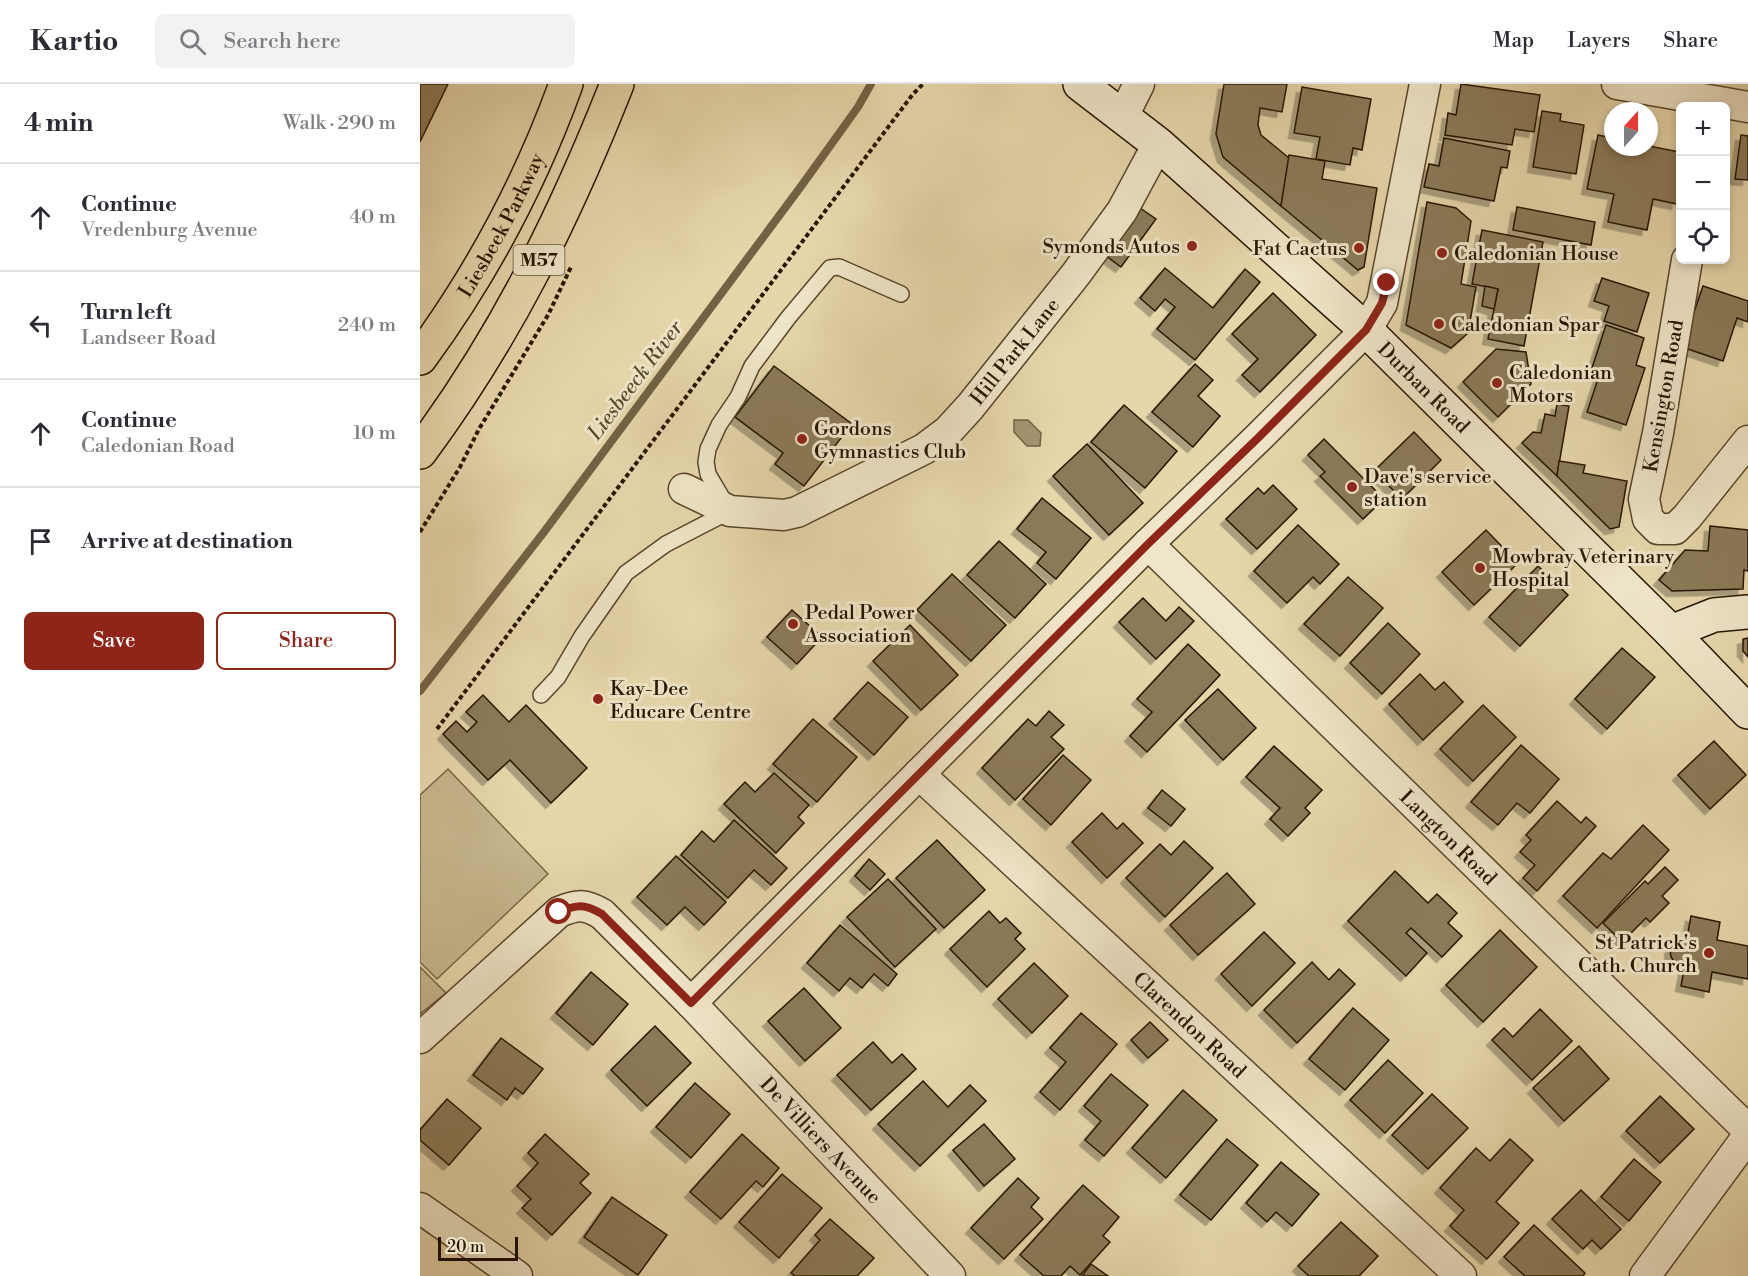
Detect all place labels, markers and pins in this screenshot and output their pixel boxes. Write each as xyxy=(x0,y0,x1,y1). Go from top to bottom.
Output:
place label: Symonds Autos xyxy=(1042,235,1180,260)
place label: Fat Cactus xyxy=(1253,237,1347,262)
marker: Symonds Autos xyxy=(1185,239,1199,253)
marker: Fat Cactus xyxy=(1352,241,1366,255)
place label: Caledonian House xyxy=(1454,242,1619,267)
marker: Caledonian House xyxy=(1435,246,1449,260)
place label: Caledonian Spar xyxy=(1451,313,1600,338)
marker: Caledonian Spar xyxy=(1432,317,1446,331)
place label: Caledonian Motors xyxy=(1509,361,1612,409)
marker: Caledonian Motors xyxy=(1490,376,1504,390)
place label: Gordons Gymnastics Club xyxy=(814,417,966,465)
marker: Gordons Gymnastics Club xyxy=(795,432,809,446)
place label: Dave's service station xyxy=(1364,465,1492,513)
marker: Dave's service station xyxy=(1345,480,1359,494)
place label: Mowbray Veterinary Hospital xyxy=(1492,545,1675,593)
marker: Mowbray Veterinary Hospital xyxy=(1473,561,1487,575)
place label: Pedal Power Association xyxy=(804,601,915,649)
marker: Pedal Power Association xyxy=(786,617,800,631)
place label: Kay-Dee Educare Centre xyxy=(610,677,751,725)
marker: Kay-Dee Educare Centre xyxy=(591,692,605,706)
place label: St Patrick's Cath. Church xyxy=(1578,931,1697,979)
marker: St Patrick's Cath. Church xyxy=(1702,946,1716,960)

